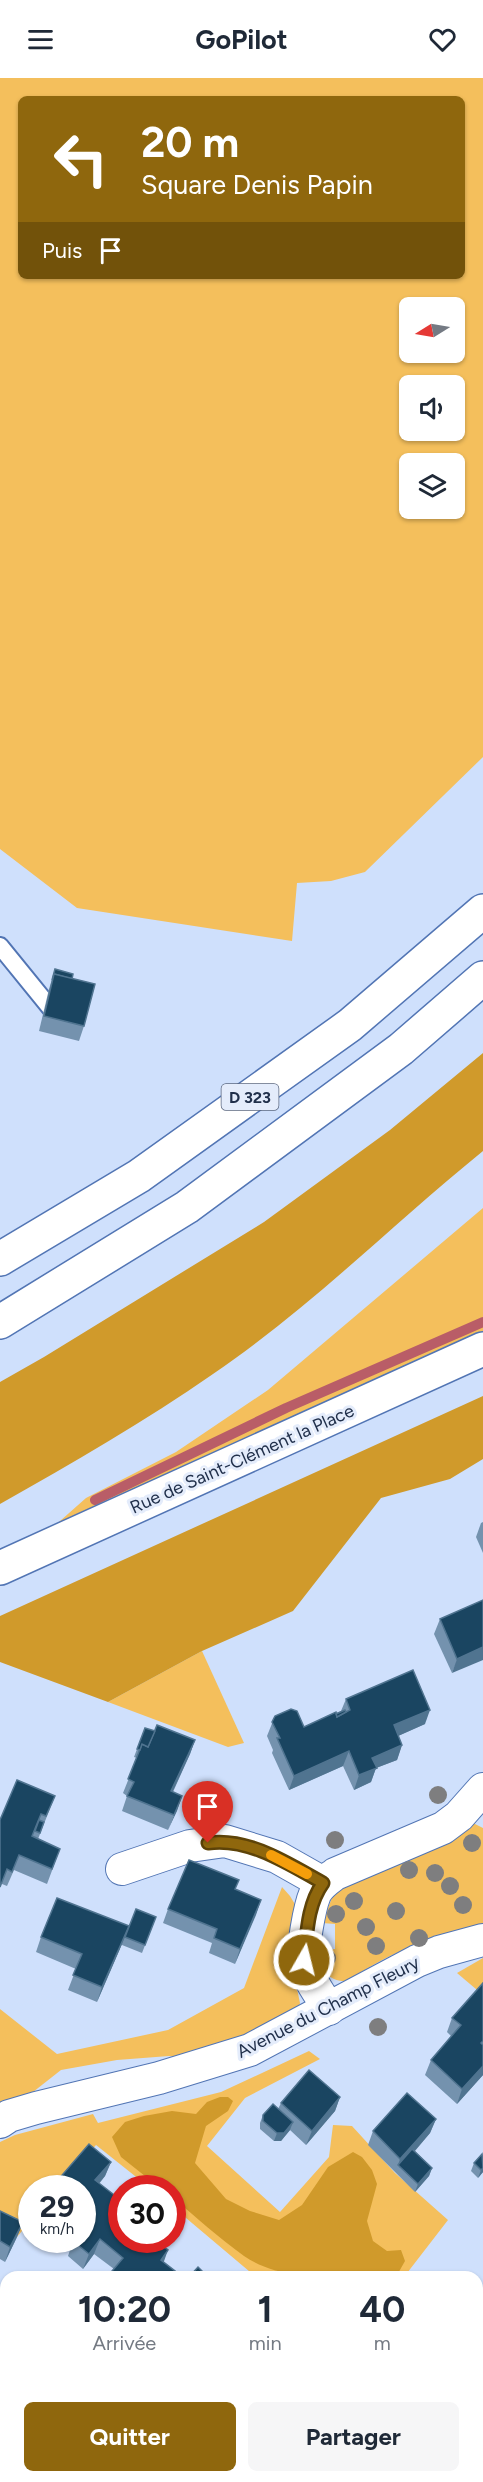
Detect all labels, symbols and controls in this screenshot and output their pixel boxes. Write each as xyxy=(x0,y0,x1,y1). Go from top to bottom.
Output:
icon: menu xyxy=(24,23,57,56)
text: GoPilot xyxy=(195,23,288,56)
icon: heart xyxy=(426,23,459,56)
text: 20 m xyxy=(141,117,239,168)
icon: left xyxy=(42,120,120,198)
text: Square Denis Papin xyxy=(141,168,373,201)
icon: arrive xyxy=(94,234,127,267)
text: Puis xyxy=(42,237,82,264)
north arrow xyxy=(399,297,465,363)
map controls xyxy=(399,297,465,519)
button: sound xyxy=(399,375,465,441)
button: layers xyxy=(399,453,465,519)
road number: D 323 xyxy=(222,1084,278,1110)
street label: Rue de Saint-Clément la Place xyxy=(126,1399,358,1518)
pin xyxy=(182,1781,233,1843)
icon: arrive xyxy=(191,1790,224,1823)
position arrow xyxy=(272,1928,336,1992)
street label: Avenue du Champ Fleury xyxy=(233,1951,424,2063)
speed limit sign: 30 xyxy=(108,2175,186,2253)
text: 29 xyxy=(40,2188,74,2225)
text: km/h xyxy=(40,2220,74,2238)
text: 10:20 xyxy=(78,2288,171,2331)
text: 1 xyxy=(258,2288,273,2331)
text: 40 xyxy=(359,2288,405,2331)
text: Arrivée xyxy=(93,2331,156,2355)
text: min xyxy=(249,2331,282,2355)
text: m xyxy=(374,2331,391,2355)
button: Quitter xyxy=(24,2402,236,2471)
button: Partager xyxy=(248,2402,459,2471)

